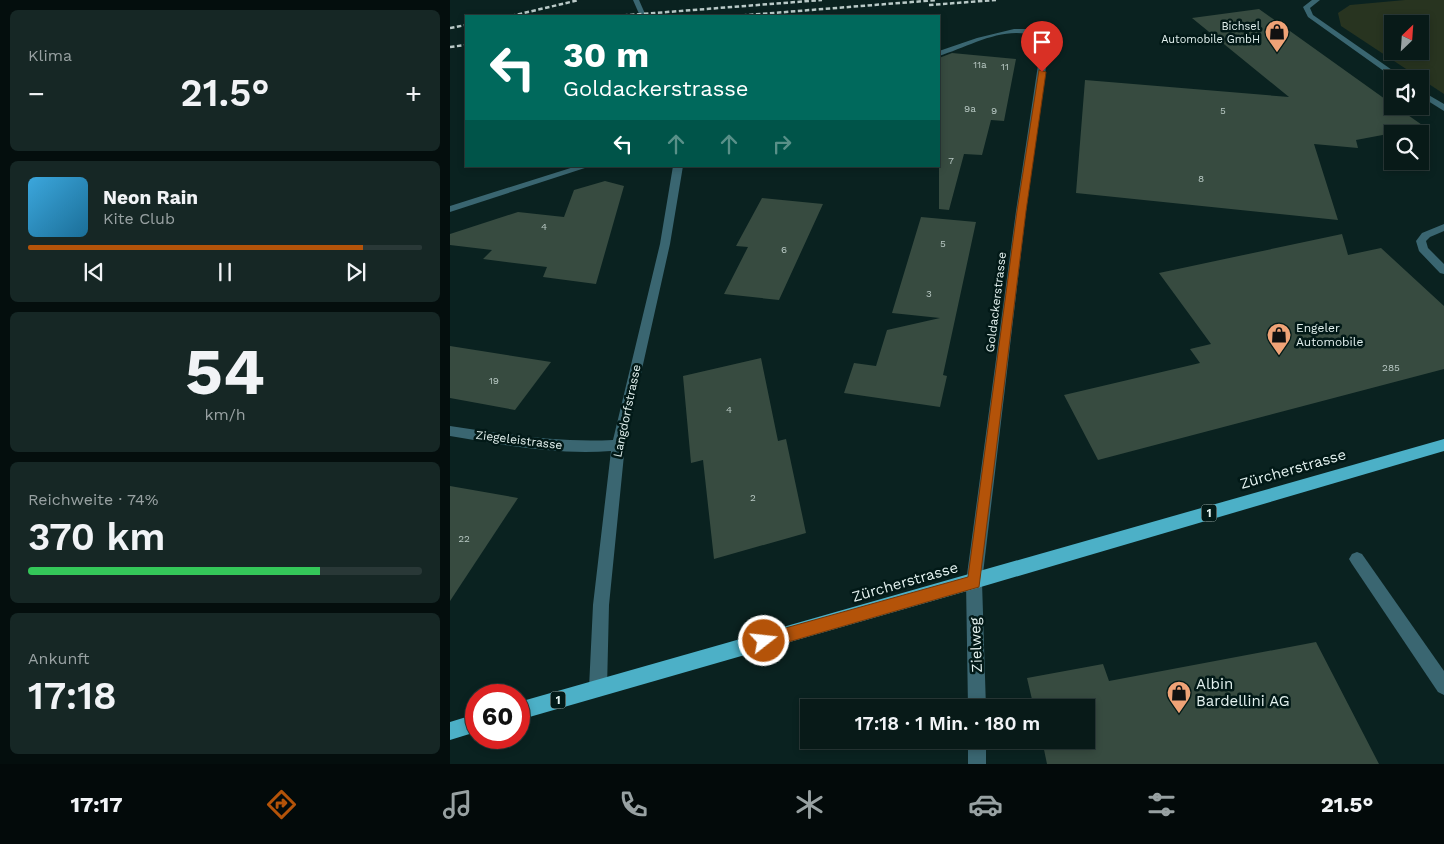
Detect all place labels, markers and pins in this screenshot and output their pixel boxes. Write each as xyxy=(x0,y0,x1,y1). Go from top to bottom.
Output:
shop icon: Bichsel Automobile GmbH xyxy=(1264,19,1290,53)
place label: Bichsel Automobile GmbH xyxy=(1161,20,1261,46)
pin xyxy=(1021,21,1063,72)
place label: Engeler Automobile xyxy=(1296,321,1363,349)
shop icon: Engeler Automobile xyxy=(1266,322,1292,356)
place label: Albin Bardellini AG xyxy=(1196,675,1290,710)
shop icon: Albin Bardellini AG xyxy=(1166,680,1192,714)

